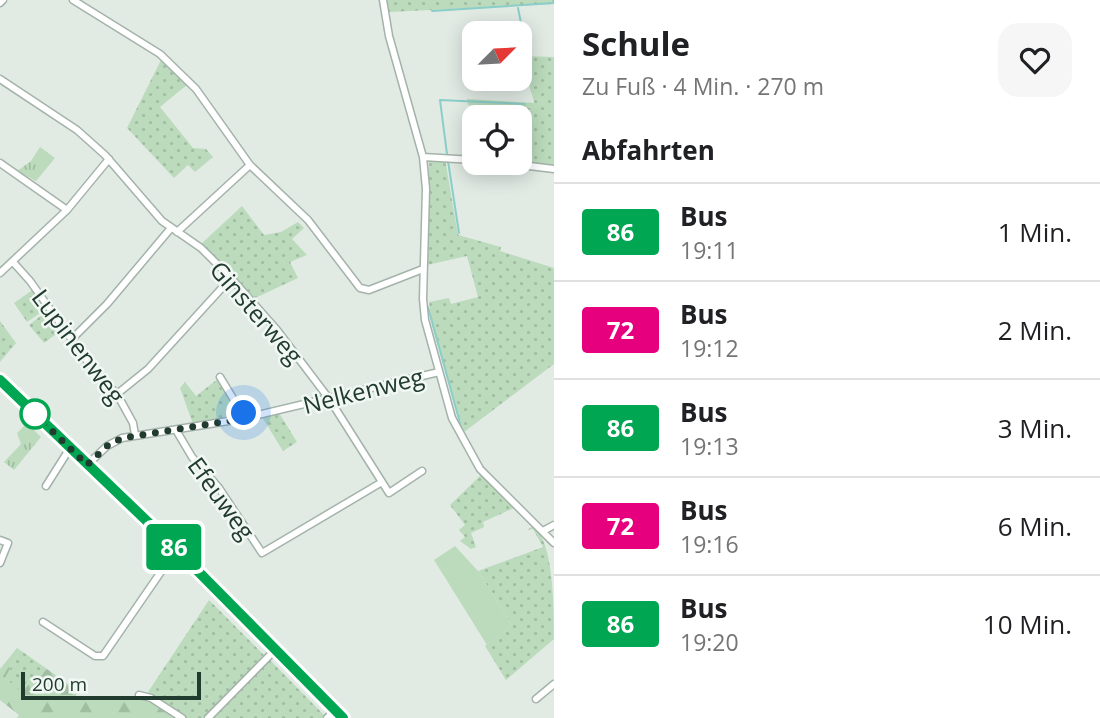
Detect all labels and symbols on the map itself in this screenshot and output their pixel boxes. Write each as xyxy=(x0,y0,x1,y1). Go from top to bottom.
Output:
north arrow xyxy=(462,21,532,91)
street label: Ginsterweg xyxy=(203,253,311,371)
street label: Lupinenweg xyxy=(25,282,133,410)
street label: Nelkenweg xyxy=(299,359,427,421)
your location xyxy=(226,395,261,430)
unlabelled marker xyxy=(20,399,50,429)
street label: Efeuweg xyxy=(181,450,263,546)
line badge: 86 xyxy=(142,524,206,570)
scale bar xyxy=(21,669,201,701)

